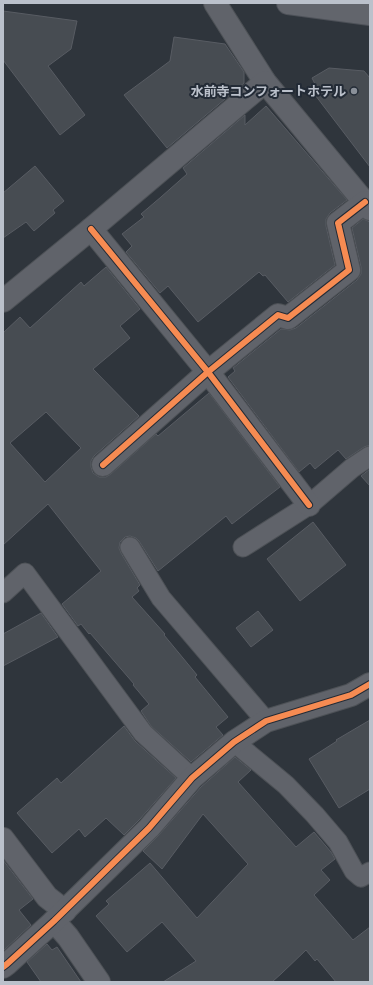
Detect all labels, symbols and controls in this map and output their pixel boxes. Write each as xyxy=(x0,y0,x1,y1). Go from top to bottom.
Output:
place label: 水前寺コンフォートホテル xyxy=(190,83,346,99)
marker: 水前寺コンフォートホテル xyxy=(349,86,359,96)

